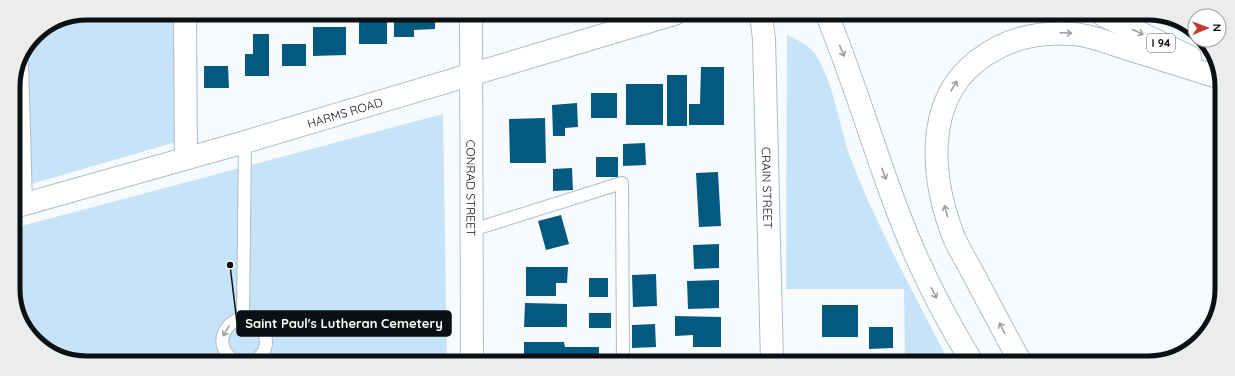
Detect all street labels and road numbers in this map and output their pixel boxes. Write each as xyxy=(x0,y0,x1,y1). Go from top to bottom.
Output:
road number: I 94 xyxy=(1147,34,1175,52)
street label: HARMS ROAD xyxy=(305,94,384,131)
street label: CONRAD STREET xyxy=(464,140,479,236)
street label: CRAIN STREET xyxy=(759,147,776,229)

